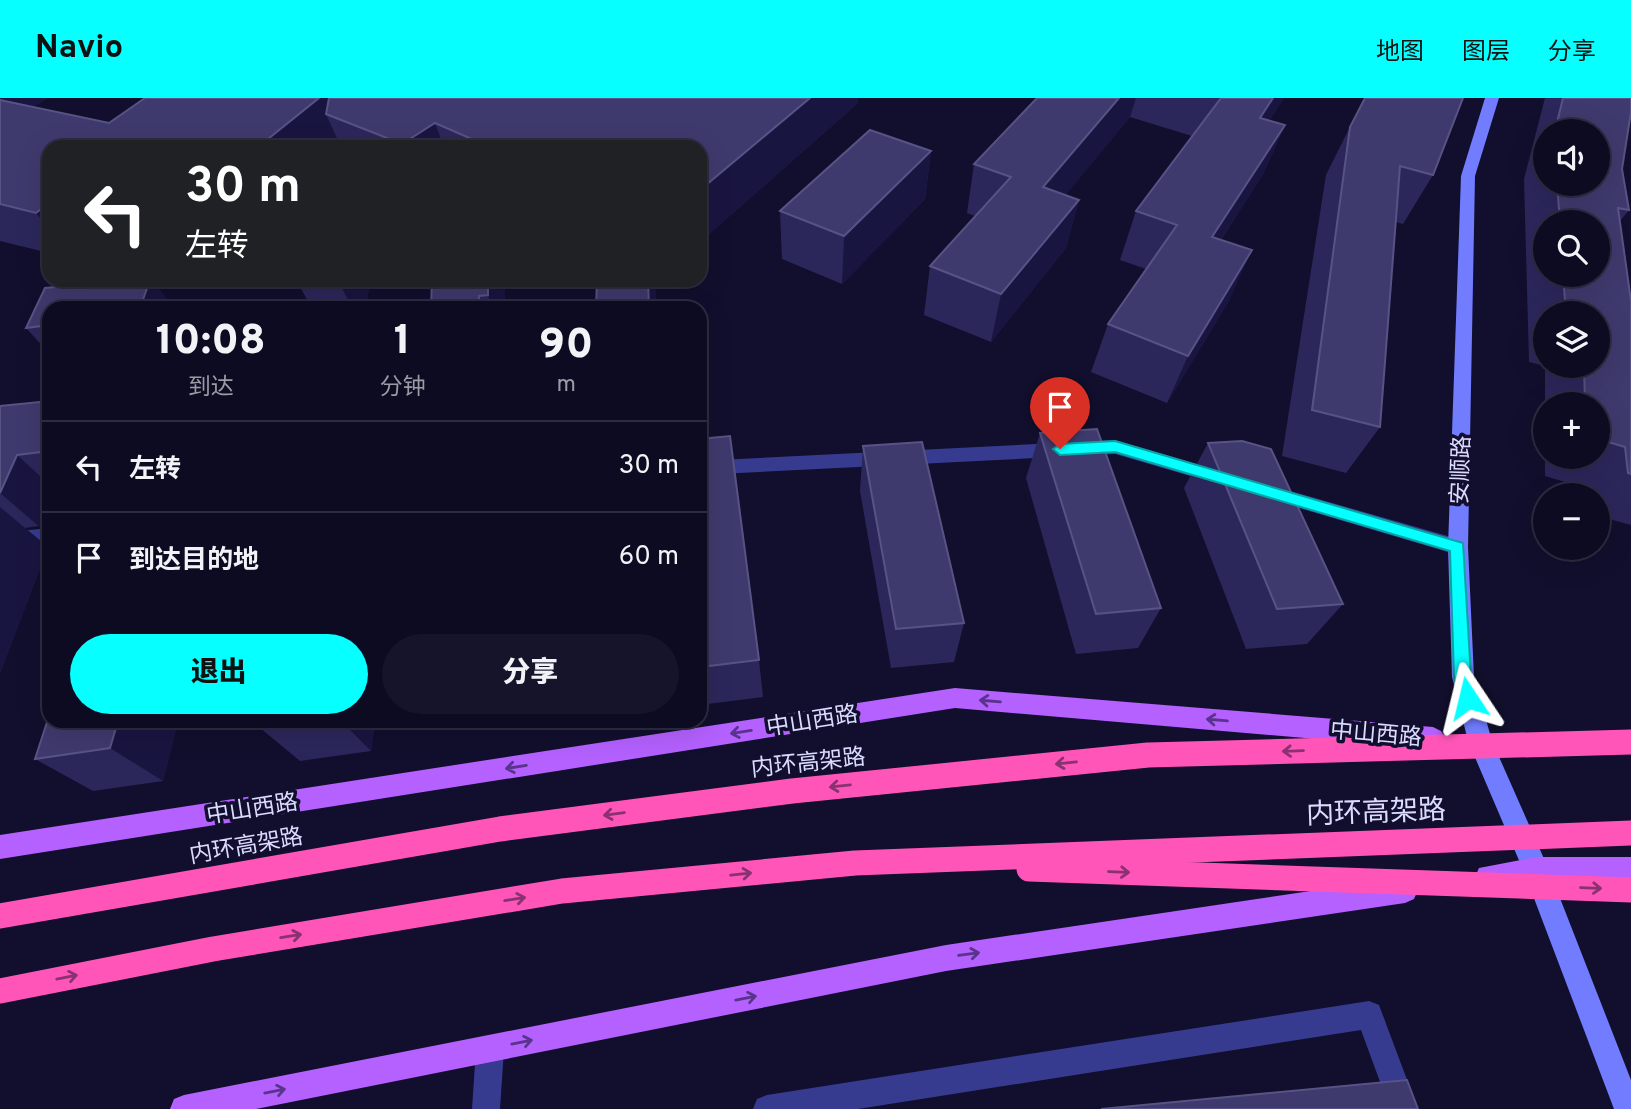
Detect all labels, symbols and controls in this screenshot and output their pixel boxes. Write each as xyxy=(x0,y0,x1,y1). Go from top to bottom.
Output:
text: Navio xyxy=(35,28,123,70)
text: 地图 xyxy=(1376,38,1424,68)
text: 图层 xyxy=(1462,38,1510,68)
text: 分享 xyxy=(1548,38,1596,68)
map controls xyxy=(1533,119,1610,560)
button: sound xyxy=(1533,119,1610,196)
text: 30 m xyxy=(185,158,301,220)
icon: left xyxy=(70,168,161,259)
button: search xyxy=(1533,210,1610,287)
text: 左转 xyxy=(185,228,249,268)
button: layers xyxy=(1533,301,1610,378)
text: 10:08 xyxy=(156,316,266,369)
text: 1 xyxy=(394,316,411,369)
text: 90 xyxy=(539,320,593,373)
text: m xyxy=(556,371,576,400)
text: 到达 xyxy=(188,374,234,403)
text: 分钟 xyxy=(379,374,425,403)
pin xyxy=(1030,377,1090,449)
icon: arrive xyxy=(1041,388,1079,426)
button: + xyxy=(1533,392,1610,469)
street label: 安顺路 xyxy=(1447,435,1478,505)
icon: left xyxy=(70,448,108,486)
text: 30 m xyxy=(619,450,679,483)
text: 左转 xyxy=(129,454,181,487)
button: − xyxy=(1533,483,1610,560)
icon: arrive xyxy=(70,539,108,577)
text: 60 m xyxy=(619,541,679,574)
text: 到达目的地 xyxy=(129,545,259,578)
button: 退出 xyxy=(70,634,368,714)
button: 分享 xyxy=(382,634,679,714)
position arrow xyxy=(1431,661,1505,735)
one-way arrow xyxy=(979,694,1002,707)
street label: 中山西路 xyxy=(765,701,860,744)
one-way arrow xyxy=(1206,713,1228,726)
street label: 中山西路 xyxy=(1329,717,1423,754)
one-way arrow xyxy=(730,726,753,739)
street label: 内环高架路 xyxy=(750,744,867,785)
one-way arrow xyxy=(1282,745,1305,758)
one-way arrow xyxy=(1056,757,1078,770)
one-way arrow xyxy=(505,761,528,774)
one-way arrow xyxy=(829,780,852,793)
street label: 中山西路 xyxy=(205,789,300,832)
street label: 内环高架路 xyxy=(1306,794,1447,834)
one-way arrow xyxy=(603,808,626,821)
street label: 内环高架路 xyxy=(187,823,306,872)
one-way arrow xyxy=(1107,866,1130,879)
one-way arrow xyxy=(729,867,752,880)
one-way arrow xyxy=(1580,882,1603,895)
one-way arrow xyxy=(503,892,526,905)
one-way arrow xyxy=(279,929,302,942)
one-way arrow xyxy=(957,948,980,961)
one-way arrow xyxy=(55,970,78,984)
one-way arrow xyxy=(734,990,757,1004)
one-way arrow xyxy=(510,1035,533,1049)
one-way arrow xyxy=(263,1084,286,1097)

